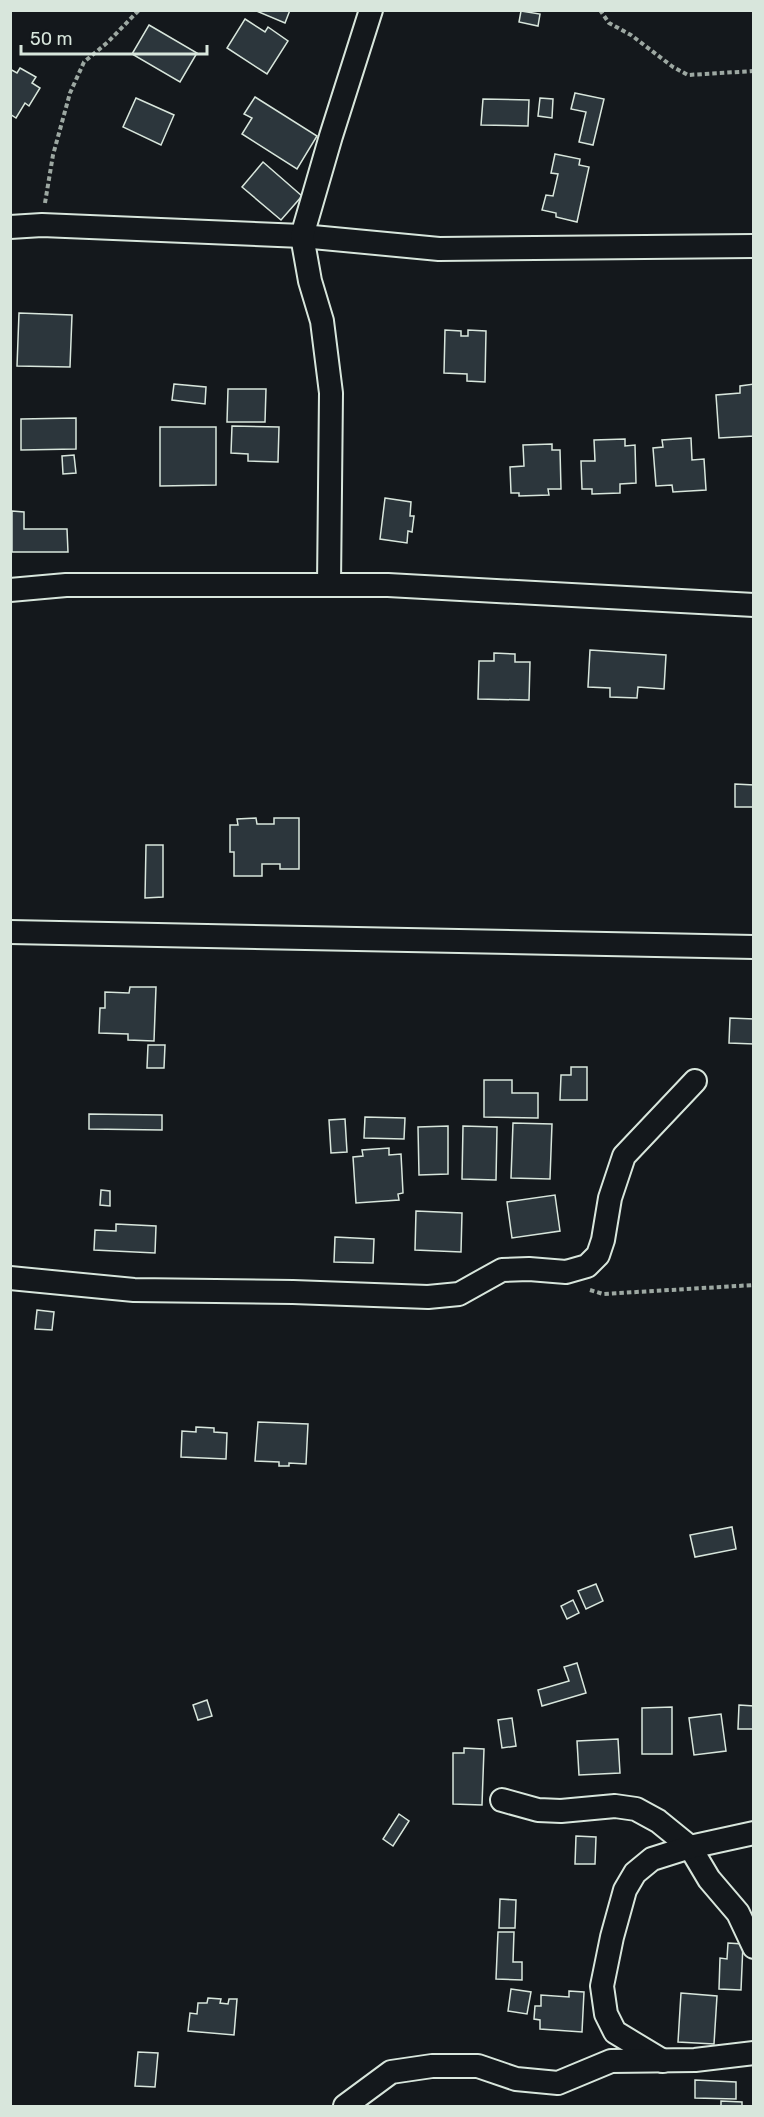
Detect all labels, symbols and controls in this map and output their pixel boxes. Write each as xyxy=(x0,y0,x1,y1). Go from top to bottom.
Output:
scale bar xyxy=(21,18,207,56)
text: 50 m xyxy=(30,28,73,50)

